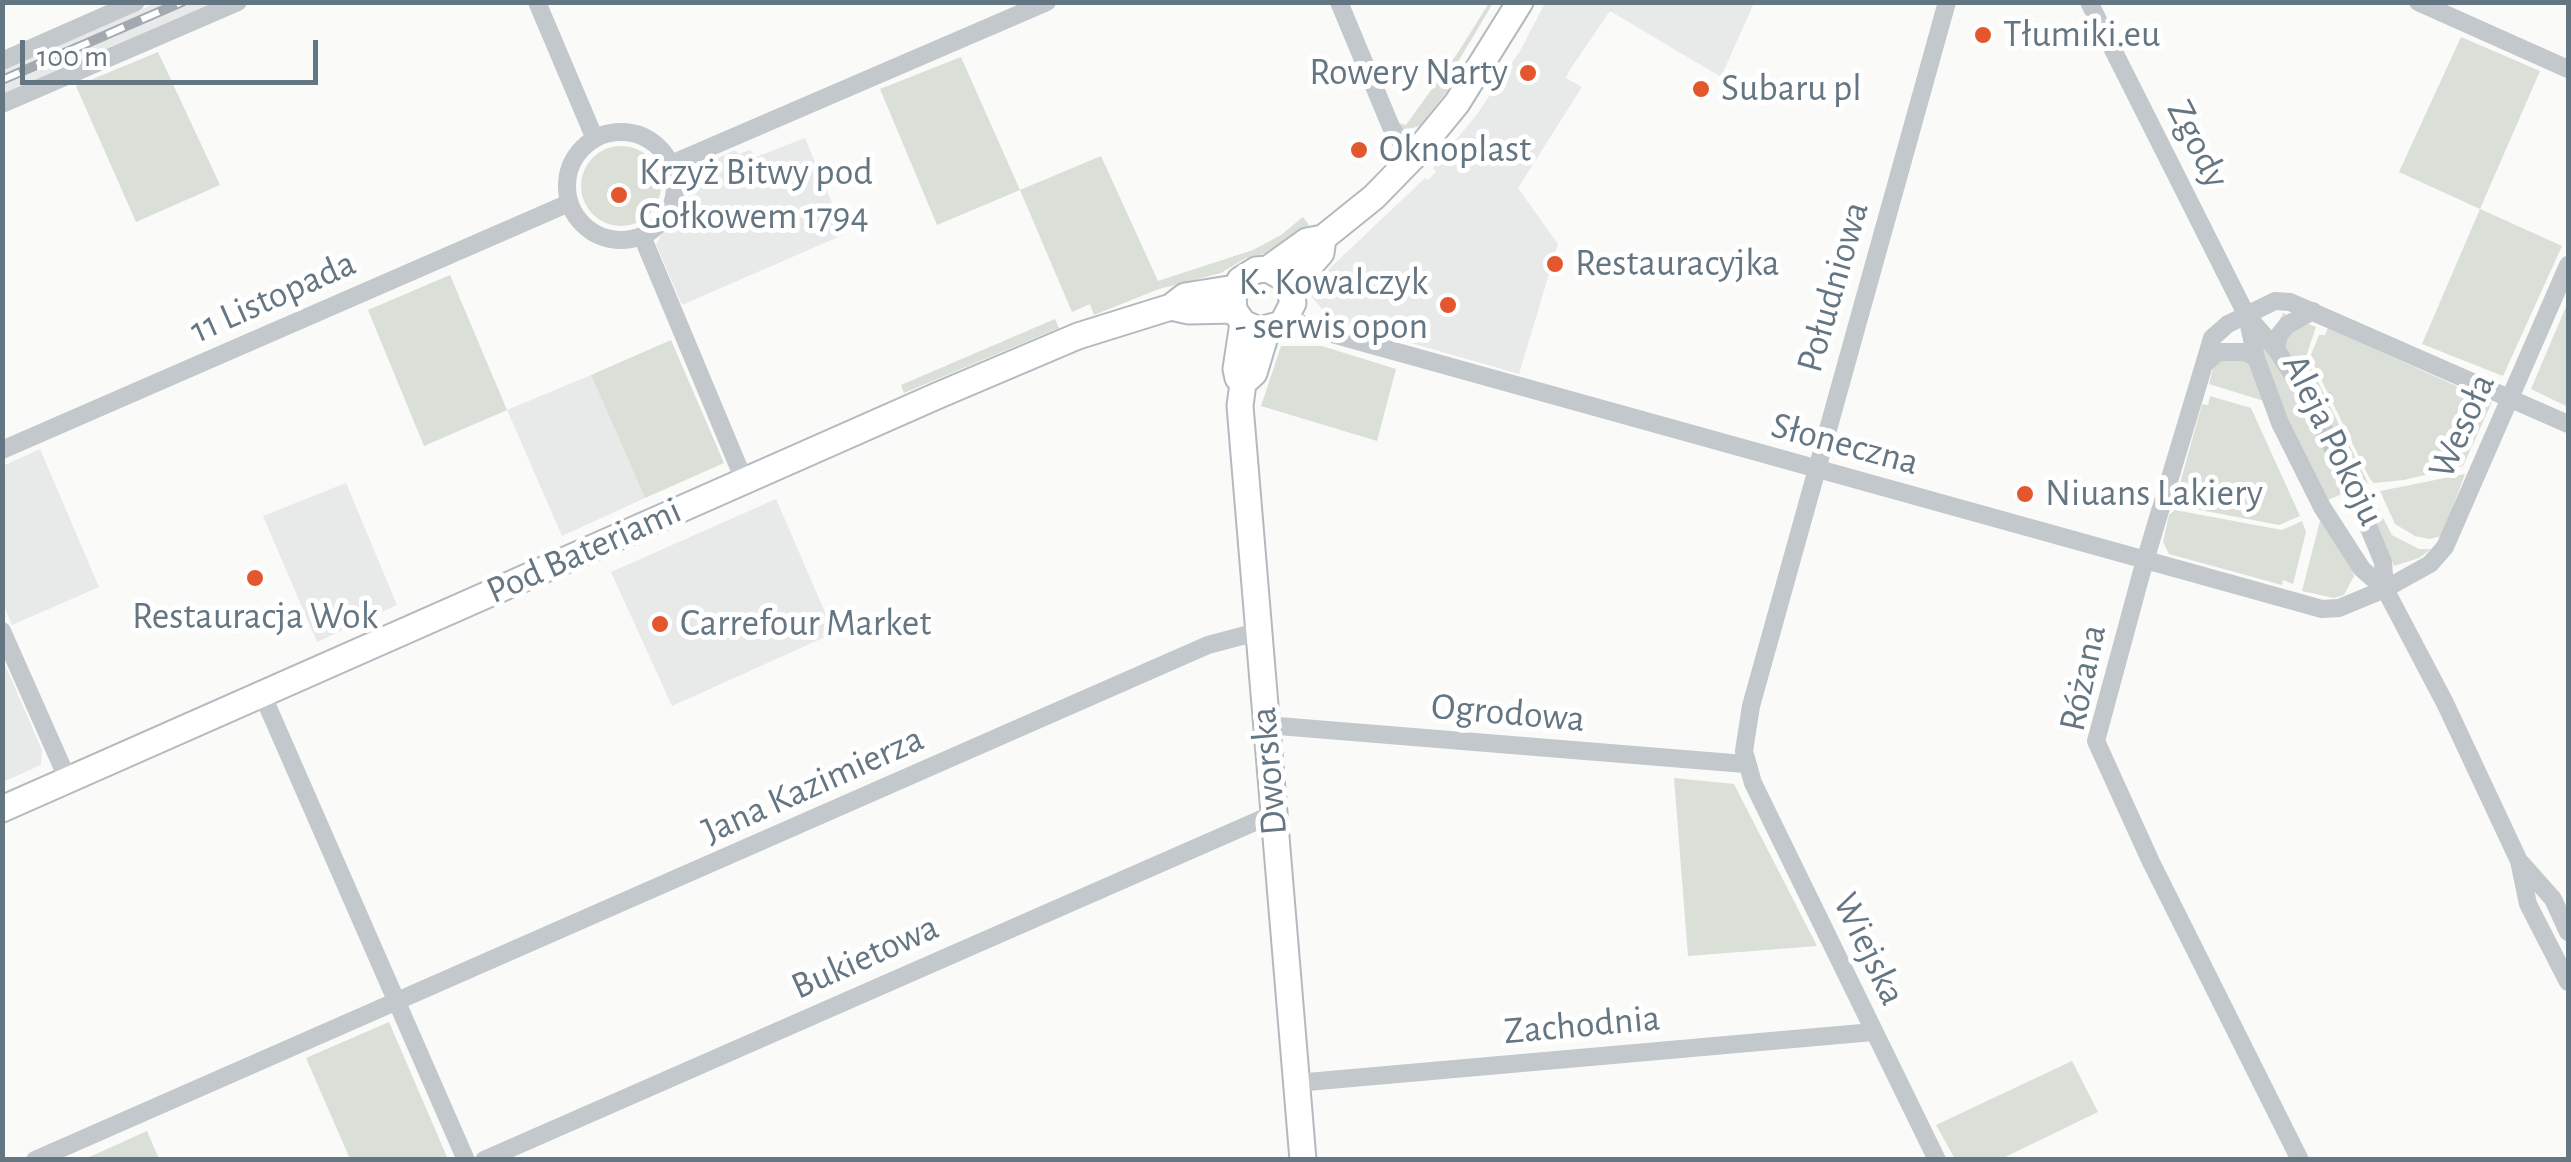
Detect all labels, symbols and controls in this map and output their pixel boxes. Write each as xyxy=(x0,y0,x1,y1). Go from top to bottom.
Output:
place label: Tłumiki.eu xyxy=(2003,12,2160,58)
scale bar xyxy=(25,20,322,82)
marker: Tłumiki.eu xyxy=(1972,24,1994,46)
text: 100 m xyxy=(37,42,108,72)
place label: Rowery Narty xyxy=(1309,50,1508,96)
marker: Rowery Narty xyxy=(1517,62,1539,84)
place label: Subaru pl xyxy=(1721,66,1862,112)
marker: Subaru pl xyxy=(1690,78,1712,100)
street label: Zgody xyxy=(2157,92,2239,196)
place label: Oknoplast xyxy=(1379,127,1531,173)
marker: Oknoplast xyxy=(1348,139,1370,161)
place label: Krzyż Bitwy pod Gołkowem 1794 xyxy=(639,150,873,240)
marker: Krzyż Bitwy pod Gołkowem 1794 xyxy=(608,184,630,206)
street label: Południowa xyxy=(1787,197,1879,377)
street label: 11 Listopada xyxy=(183,240,363,354)
place label: Restauracyjka xyxy=(1575,241,1779,287)
marker: Restauracyjka xyxy=(1544,253,1566,275)
place label: K. Kowalczyk - serwis opon xyxy=(1235,260,1428,350)
marker: K. Kowalczyk - serwis opon xyxy=(1437,294,1459,316)
street label: Aleja Pokoju xyxy=(2272,347,2394,533)
street label: Wesoła xyxy=(2419,367,2505,485)
street label: Słoneczna xyxy=(1766,402,1924,486)
place label: Niuans Lakiery xyxy=(2045,471,2263,517)
marker: Niuans Lakiery xyxy=(2014,483,2036,505)
street label: Pod Bateriami xyxy=(480,488,688,614)
marker: Restauracja Wok xyxy=(244,567,266,589)
place label: Restauracja Wok xyxy=(132,594,378,640)
place label: Carrefour Market xyxy=(680,601,931,647)
marker: Carrefour Market xyxy=(649,613,671,635)
street label: Różana xyxy=(2049,621,2117,735)
street label: Ogrodowa xyxy=(1429,684,1587,742)
street label: Dworska xyxy=(1241,705,1297,837)
street label: Jana Kazimierza xyxy=(695,716,931,854)
street label: Wiejska xyxy=(1822,886,1916,1012)
street label: Bukietowa xyxy=(784,904,946,1010)
street label: Zachodnia xyxy=(1502,995,1662,1055)

